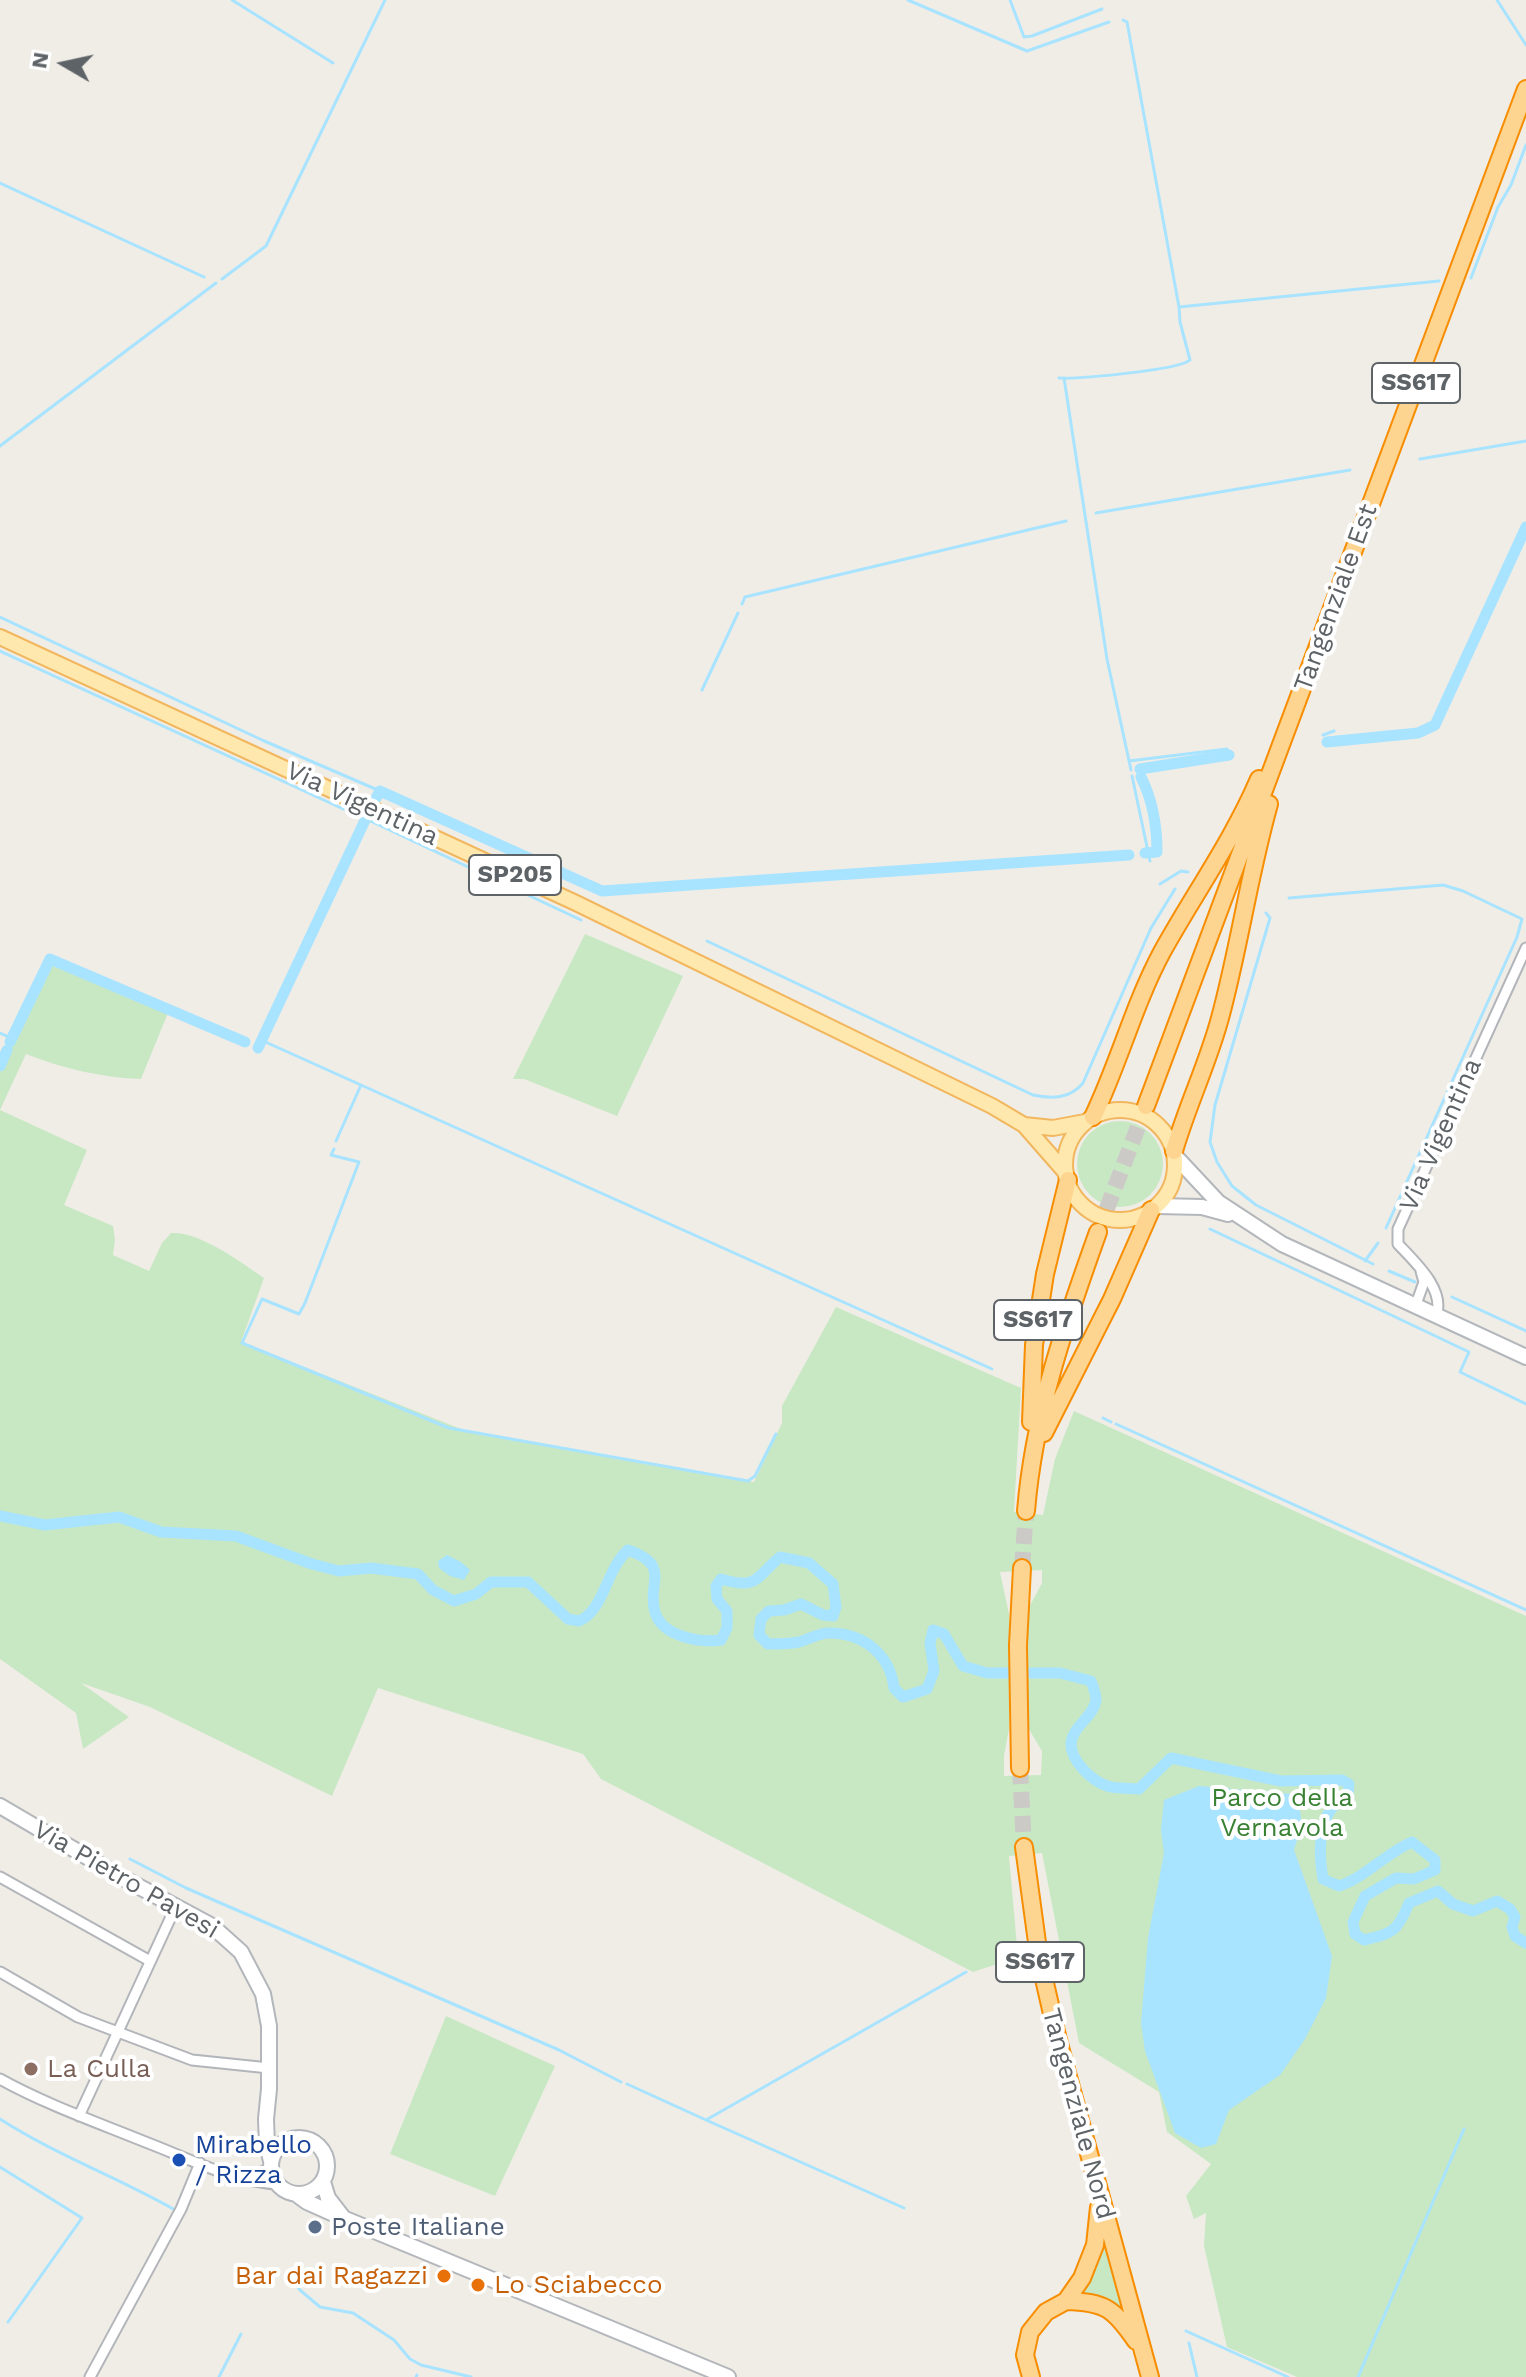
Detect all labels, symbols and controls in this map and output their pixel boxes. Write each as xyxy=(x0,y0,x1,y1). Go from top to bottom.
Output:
north arrow xyxy=(24,24,104,104)
text: N xyxy=(26,50,53,70)
road number: SS617 xyxy=(1372,363,1460,403)
street label: Tangenziale Est xyxy=(1288,500,1384,696)
street label: Via Vigentina xyxy=(281,755,443,853)
road number: SP205 xyxy=(469,855,561,895)
street label: Via Vigentina xyxy=(1393,1054,1489,1216)
road number: SS617 xyxy=(994,1300,1082,1340)
park label: Parco della Vernavola xyxy=(1211,1782,1353,1844)
street label: Via Pietro Pavesi xyxy=(27,1814,225,1946)
road number: SS617 xyxy=(996,1942,1084,1982)
street label: Tangenziale Nord xyxy=(1035,2005,1121,2223)
place label: La Culla xyxy=(47,2053,151,2085)
marker: La Culla xyxy=(22,2060,40,2078)
place label: Mirabello / Rizza xyxy=(195,2129,312,2190)
marker: Mirabello / Rizza xyxy=(170,2151,188,2169)
place label: Poste Italiane xyxy=(331,2211,505,2243)
marker: Poste Italiane xyxy=(306,2218,324,2236)
place label: Bar dai Ragazzi xyxy=(235,2260,428,2292)
marker: Bar dai Ragazzi xyxy=(435,2267,453,2285)
place label: Lo Sciabecco xyxy=(494,2269,663,2301)
marker: Lo Sciabecco xyxy=(469,2276,487,2294)

